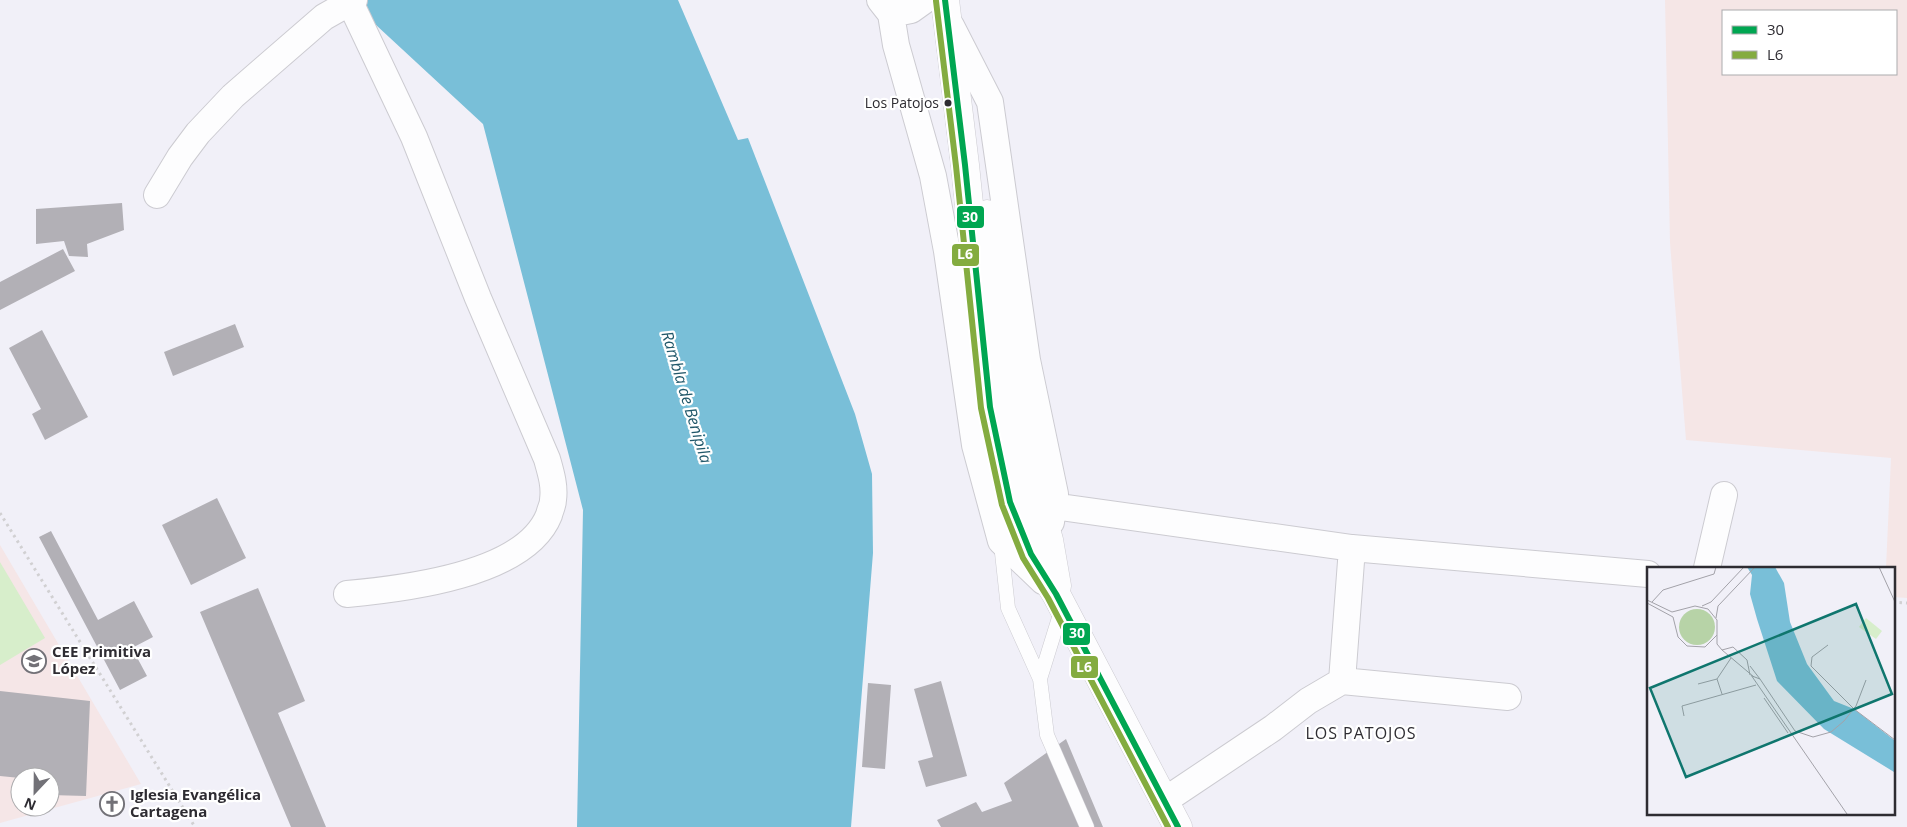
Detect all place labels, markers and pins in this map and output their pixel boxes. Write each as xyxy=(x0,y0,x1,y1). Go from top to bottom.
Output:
place label: Los Patojos xyxy=(865,93,939,112)
marker: Los Patojos xyxy=(943,98,953,108)
place label: CEE Primitiva López xyxy=(52,641,151,678)
school or university icon: CEE Primitiva López xyxy=(21,648,47,674)
place label: Iglesia Evangélica Cartagena xyxy=(130,784,261,821)
church icon: Iglesia Evangélica Cartagena xyxy=(99,791,125,817)

